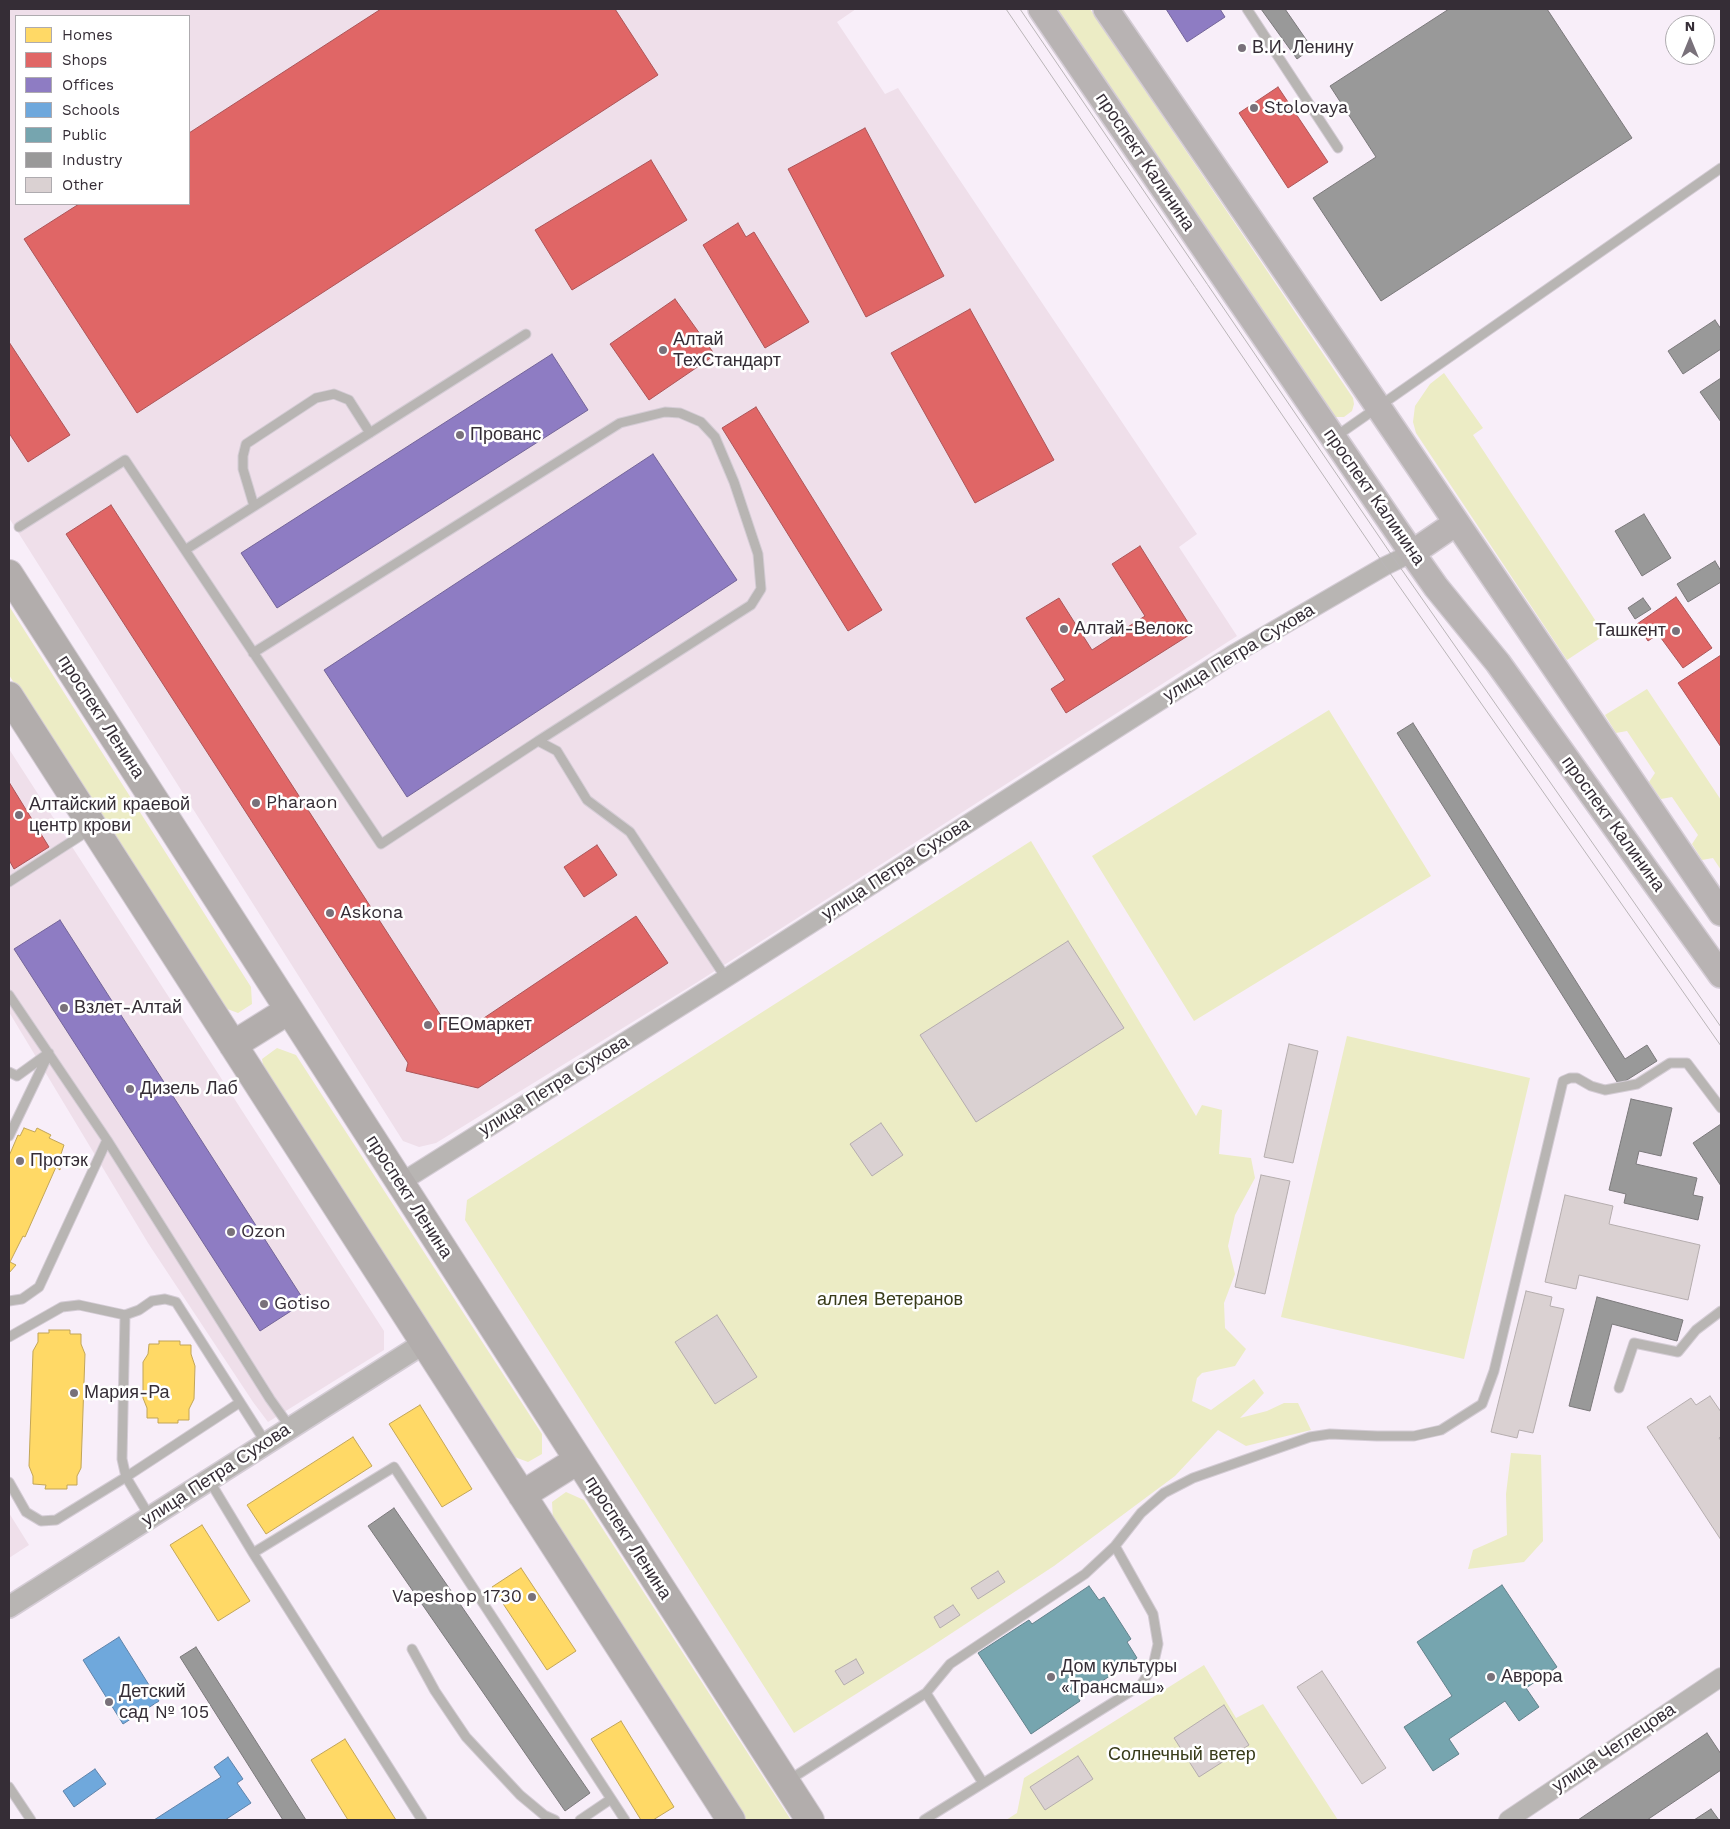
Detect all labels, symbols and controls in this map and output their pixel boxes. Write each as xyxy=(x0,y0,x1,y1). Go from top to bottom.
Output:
legend xyxy=(15,15,190,205)
north arrow xyxy=(1665,15,1715,65)
text: N xyxy=(1685,18,1695,34)
text: Homes xyxy=(62,26,113,44)
place label: В.И. Ленину xyxy=(1252,37,1353,59)
marker: В.И. Ленину xyxy=(1236,42,1248,54)
text: Shops xyxy=(62,51,107,69)
text: Offices xyxy=(62,76,114,94)
street label: проспект Калинина xyxy=(1091,89,1199,235)
place label: Stolovaya xyxy=(1264,97,1348,119)
text: Schools xyxy=(62,101,120,119)
marker: Stolovaya xyxy=(1248,102,1260,114)
text: Public xyxy=(62,126,107,144)
text: Industry xyxy=(62,151,122,169)
text: Other xyxy=(62,176,104,194)
place label: Алтай ТехСтандарт xyxy=(673,329,781,372)
marker: Алтай ТехСтандарт xyxy=(657,344,669,356)
place label: Прованс xyxy=(470,424,541,446)
street label: проспект Калинина xyxy=(1319,424,1429,570)
marker: Прованс xyxy=(454,429,466,441)
street label: улица Петра Сухова xyxy=(1159,599,1319,707)
place label: Алтай-Велокс xyxy=(1074,618,1193,640)
place label: Ташкент xyxy=(1595,620,1666,642)
marker: Алтай-Велокс xyxy=(1058,623,1070,635)
marker: Ташкент xyxy=(1670,625,1682,637)
street label: проспект Ленина xyxy=(53,651,149,783)
street label: проспект Калинина xyxy=(1557,752,1669,896)
place label: Pharaon xyxy=(266,792,338,814)
place label: Алтайский краевой центр крови xyxy=(29,794,190,836)
marker: Pharaon xyxy=(250,797,262,809)
marker: Алтайский краевой центр крови xyxy=(13,809,25,821)
street label: улица Петра Сухова xyxy=(818,813,974,925)
place label: Askona xyxy=(340,902,403,924)
marker: Askona xyxy=(324,907,336,919)
place label: Взлет-Алтай xyxy=(74,997,182,1019)
marker: Взлет-Алтай xyxy=(58,1002,70,1014)
place label: ГЕОмаркет xyxy=(438,1014,532,1036)
marker: ГЕОмаркет xyxy=(422,1019,434,1031)
street label: улица Петра Сухова xyxy=(475,1031,633,1141)
place label: Дизель Лаб xyxy=(140,1078,238,1100)
marker: Дизель Лаб xyxy=(124,1083,136,1095)
street label: проспект Ленина xyxy=(361,1131,457,1263)
place label: Протэк xyxy=(30,1150,88,1172)
marker: Протэк xyxy=(14,1155,26,1167)
place label: Ozon xyxy=(241,1221,286,1243)
marker: Ozon xyxy=(225,1226,237,1238)
park label: аллея Ветеранов xyxy=(817,1289,963,1311)
place label: Gotiso xyxy=(274,1293,330,1315)
marker: Gotiso xyxy=(258,1298,270,1310)
place label: Мария-Ра xyxy=(84,1382,170,1404)
marker: Мария-Ра xyxy=(68,1387,80,1399)
street label: улица Петра Сухова xyxy=(138,1419,294,1531)
street label: проспект Ленина xyxy=(580,1472,676,1604)
place label: Vapeshop 1730 xyxy=(392,1586,522,1608)
marker: Vapeshop 1730 xyxy=(526,1591,538,1603)
place label: Дом культуры «Трансмаш» xyxy=(1061,1656,1177,1698)
place label: Аврора xyxy=(1501,1666,1563,1688)
marker: Дом культуры «Трансмаш» xyxy=(1045,1671,1057,1683)
marker: Аврора xyxy=(1485,1671,1497,1683)
place label: Детский сад № 105 xyxy=(119,1681,209,1724)
marker: Детский сад № 105 xyxy=(103,1696,115,1708)
street label: улица Чеглецова xyxy=(1548,1699,1680,1797)
park label: Солнечный ветер xyxy=(1108,1744,1256,1766)

